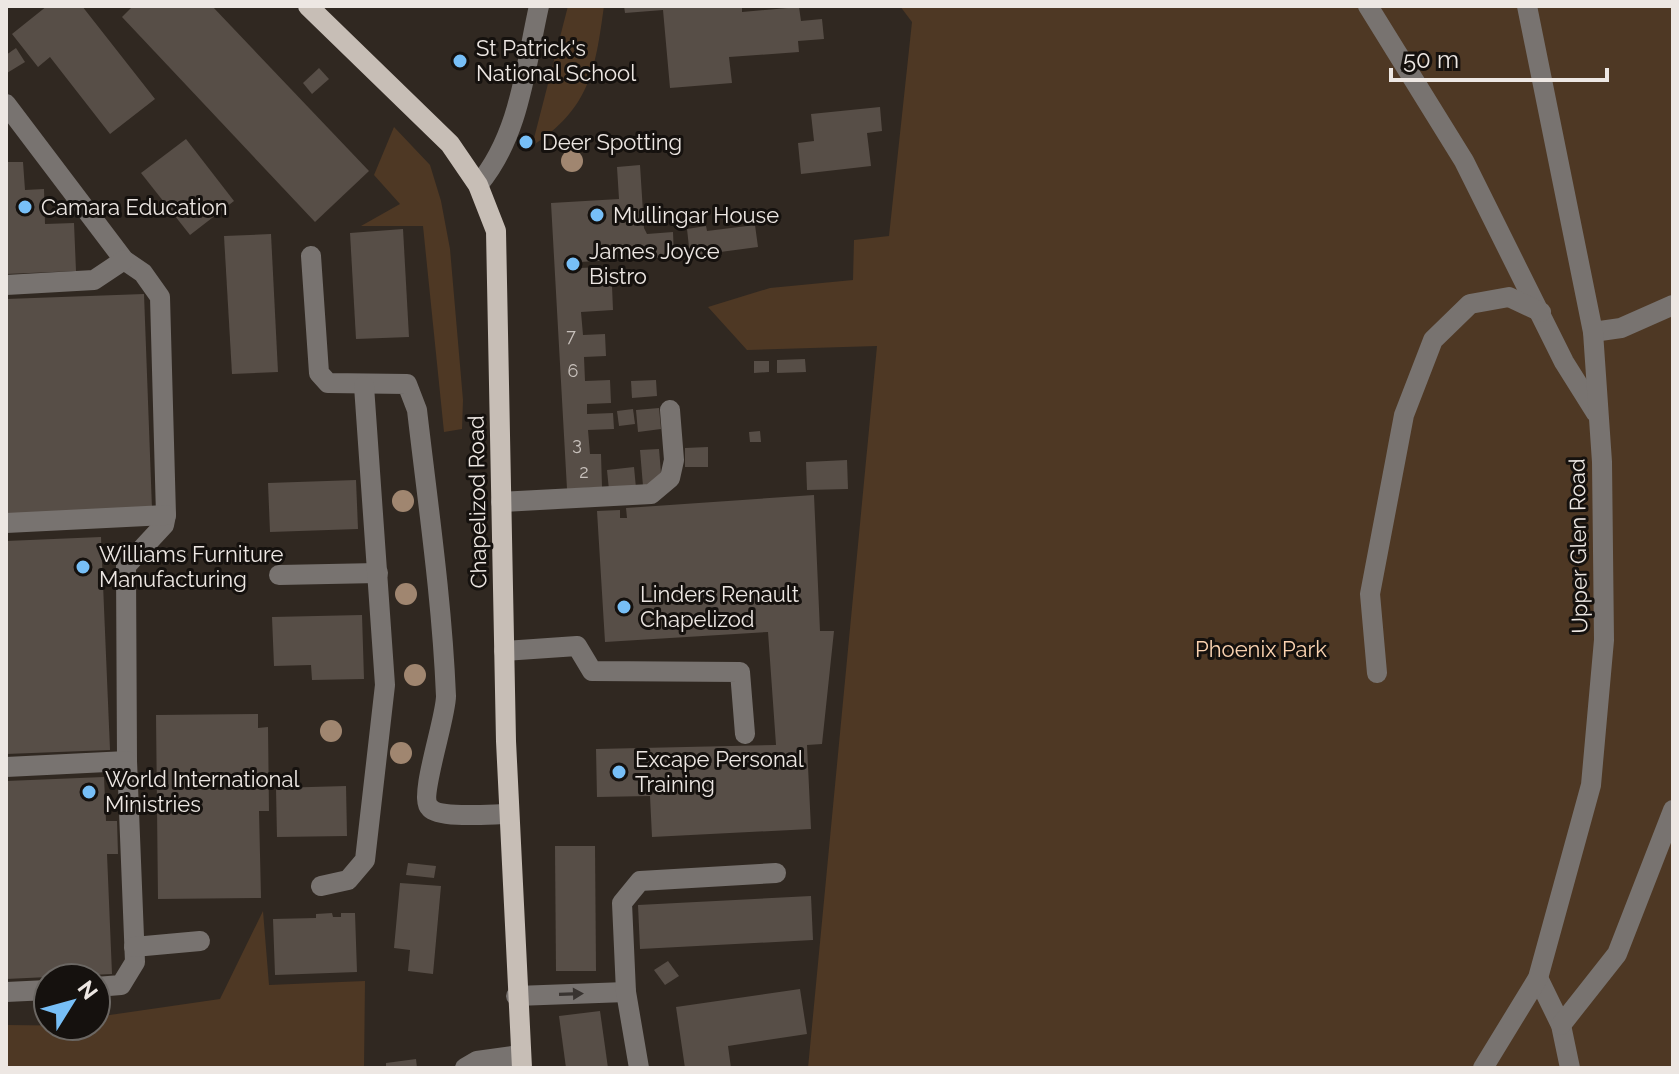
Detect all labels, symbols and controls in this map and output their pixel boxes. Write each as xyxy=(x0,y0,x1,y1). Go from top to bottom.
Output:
scale bar xyxy=(1391,32,1607,82)
place label: St Patrick's National School xyxy=(476,35,636,86)
text: 50 m xyxy=(1403,45,1459,74)
marker: St Patrick's National School xyxy=(451,52,469,70)
place label: Deer Spotting xyxy=(542,129,682,155)
marker: Deer Spotting xyxy=(517,133,535,151)
place label: Camara Education xyxy=(41,194,227,220)
marker: Camara Education xyxy=(16,198,34,216)
place label: Mullingar House xyxy=(613,202,779,228)
marker: Mullingar House xyxy=(588,206,606,224)
place label: James Joyce Bistro xyxy=(589,238,720,289)
marker: James Joyce Bistro xyxy=(564,255,582,273)
house number: 7 xyxy=(566,325,576,346)
house number: 6 xyxy=(568,360,579,381)
street label: Chapelizod Road xyxy=(462,415,492,589)
house number: 3 xyxy=(572,433,582,454)
street label: Upper Glen Road xyxy=(1563,458,1593,634)
house number: 2 xyxy=(579,461,589,482)
place label: Williams Furniture Manufacturing xyxy=(99,541,283,592)
marker: Williams Furniture Manufacturing xyxy=(74,558,92,576)
place label: Linders Renault Chapelizod xyxy=(640,581,800,632)
marker: Linders Renault Chapelizod xyxy=(615,598,633,616)
park label: Phoenix Park xyxy=(1195,636,1327,662)
place label: Excape Personal Training xyxy=(635,746,804,797)
marker: Excape Personal Training xyxy=(610,763,628,781)
place label: World International Ministries xyxy=(105,766,299,817)
marker: World International Ministries xyxy=(80,783,98,801)
north arrow xyxy=(32,962,112,1042)
text: N xyxy=(73,975,103,1004)
one-way arrow xyxy=(559,987,584,1000)

